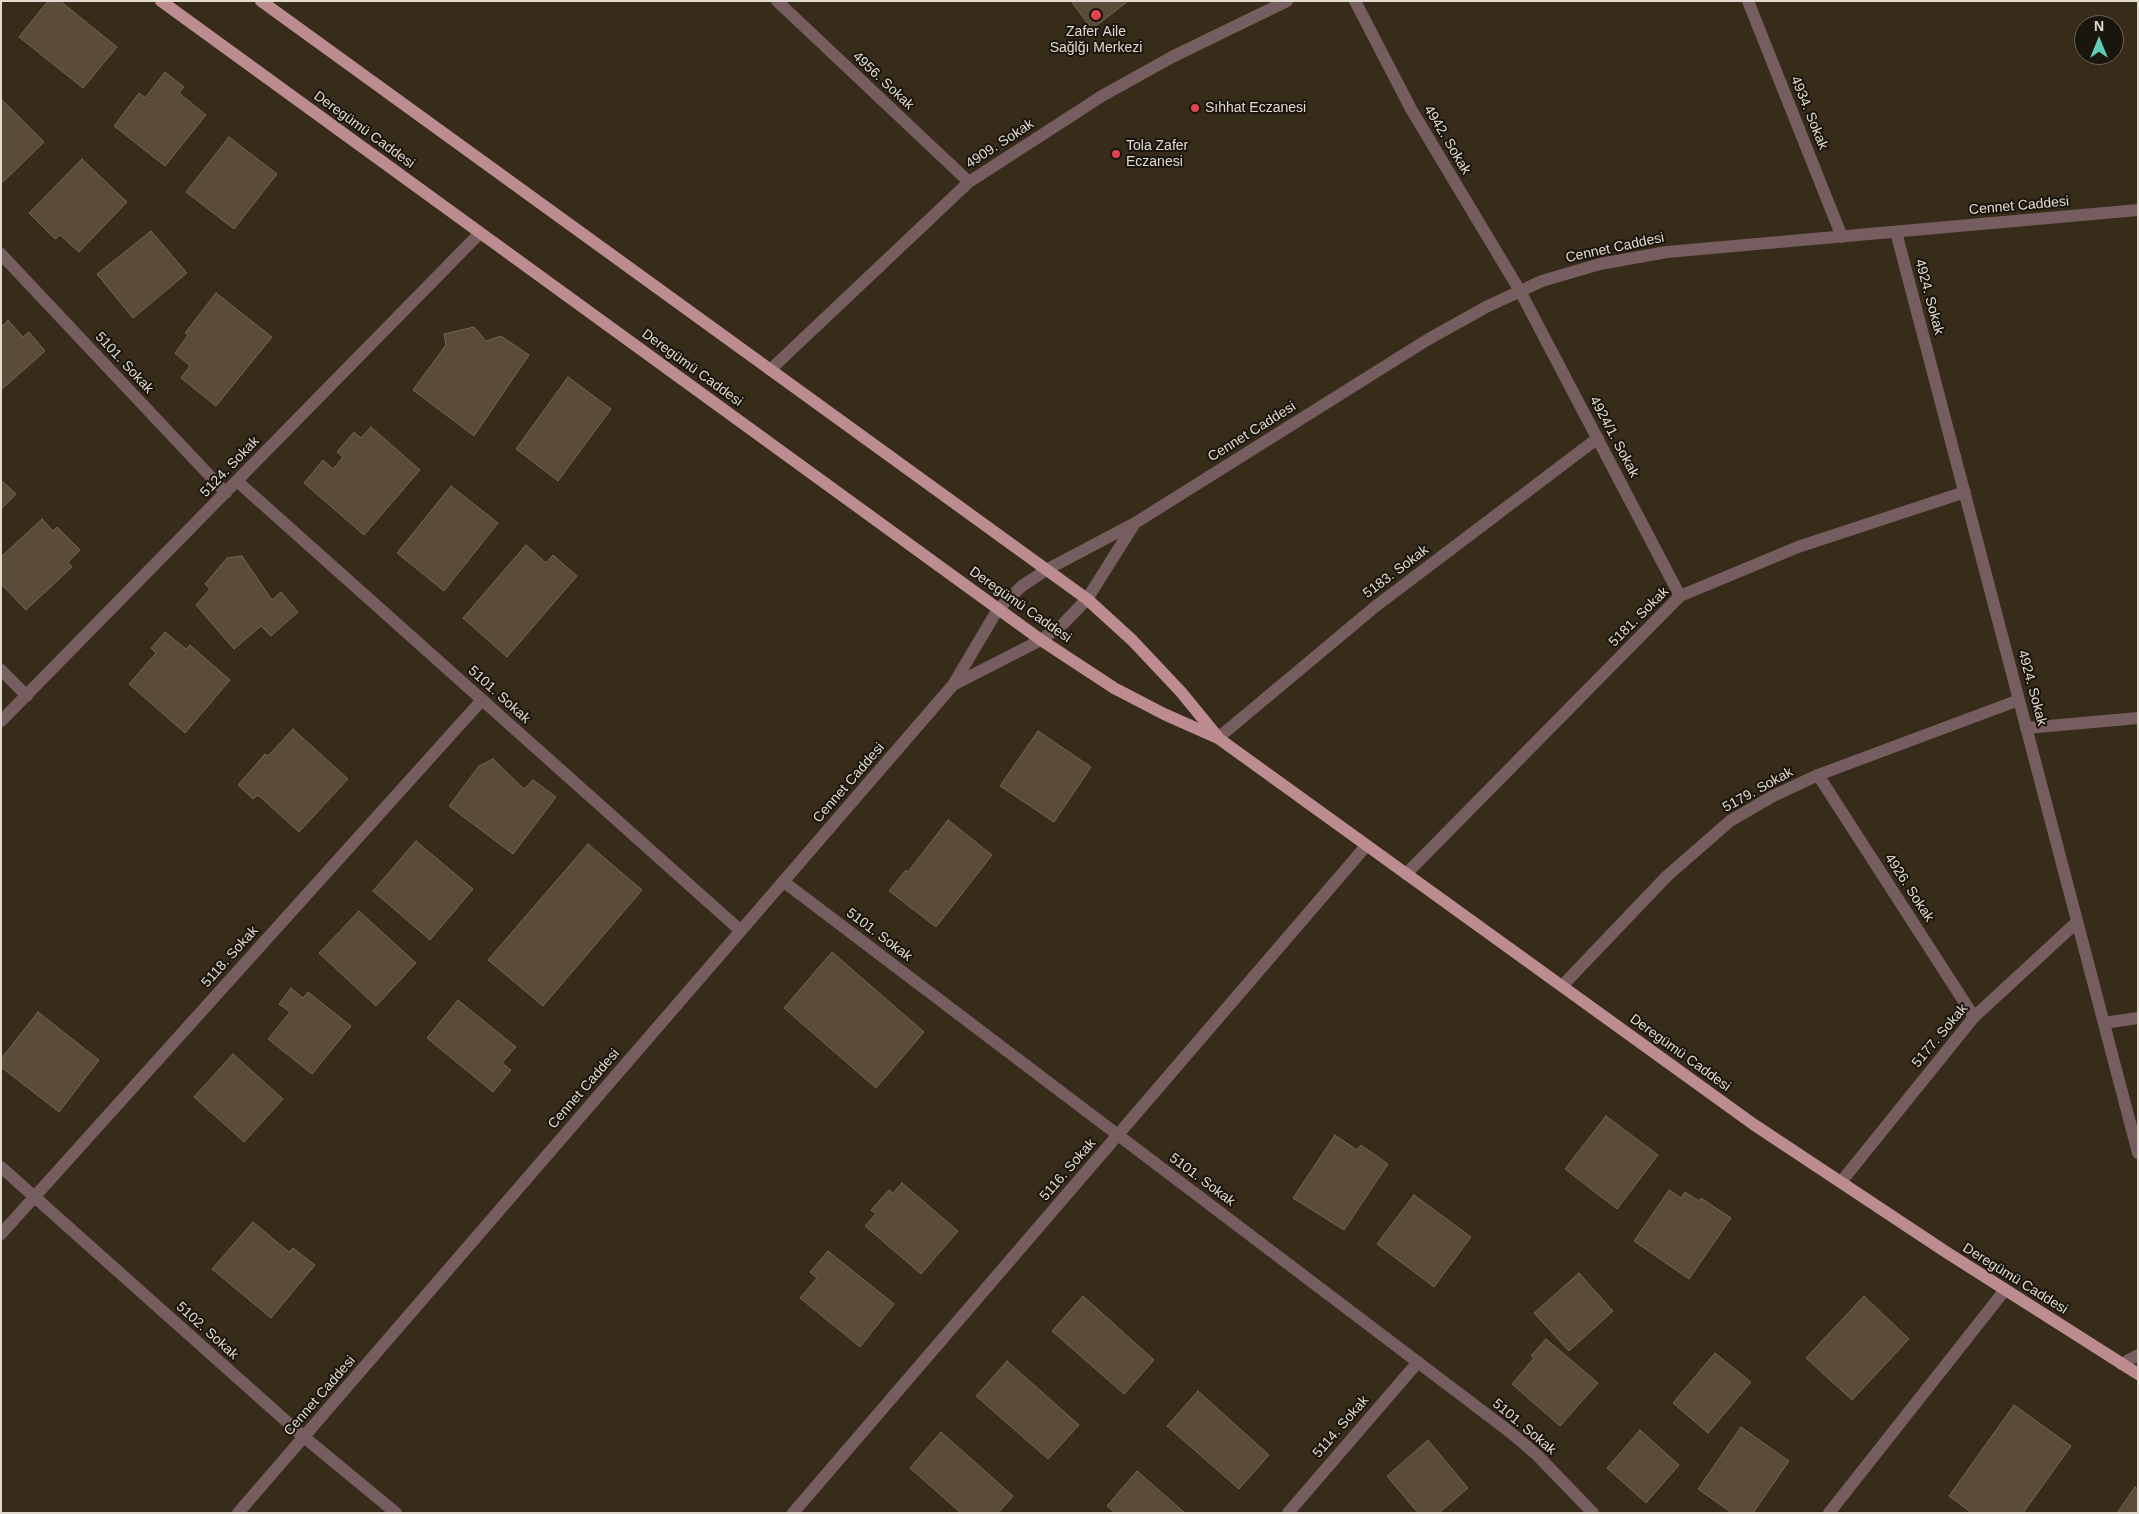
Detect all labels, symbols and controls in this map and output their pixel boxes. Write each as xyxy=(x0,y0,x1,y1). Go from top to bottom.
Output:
marker: Zafer Aile Sağlğı Merkezi xyxy=(1089,8,1103,22)
north arrow xyxy=(2074,15,2124,65)
text: N xyxy=(2094,18,2104,34)
place label: Zafer Aile Sağlğı Merkezi xyxy=(1050,24,1142,56)
street label: 4956. Sokak xyxy=(849,48,917,114)
street label: 4934. Sokak xyxy=(1787,74,1831,152)
street label: Deregümü Caddesi xyxy=(310,88,418,172)
place label: Sıhhat Eczanesi xyxy=(1205,100,1306,116)
marker: Sıhhat Eczanesi xyxy=(1189,102,1201,114)
street label: 4942. Sokak xyxy=(1420,102,1474,178)
street label: 4909. Sokak xyxy=(963,116,1037,172)
place label: Tola Zafer Eczanesi xyxy=(1126,138,1188,170)
marker: Tola Zafer Eczanesi xyxy=(1110,148,1122,160)
street label: Cennet Caddesi xyxy=(1968,193,2070,219)
street label: Cennet Caddesi xyxy=(1564,229,1666,267)
street label: 4924. Sokak xyxy=(1911,257,1947,337)
street label: Deregümü Caddesi xyxy=(638,326,746,410)
street label: 5101. Sokak xyxy=(91,329,157,397)
street label: 4924/1. Sokak xyxy=(1586,394,1642,480)
street label: Cennet Caddesi xyxy=(1205,398,1299,466)
street label: 5124. Sokak xyxy=(197,433,263,501)
street label: 5183. Sokak xyxy=(1360,542,1432,602)
street label: Deregümü Caddesi xyxy=(966,564,1074,646)
street label: 5181. Sokak xyxy=(1606,584,1672,650)
street label: 4924. Sokak xyxy=(2014,648,2050,728)
street label: 5101. Sokak xyxy=(464,663,534,727)
street label: Cennet Caddesi xyxy=(810,740,888,826)
street label: 5179. Sokak xyxy=(1720,764,1796,816)
street label: 4926. Sokak xyxy=(1881,851,1937,925)
street label: 5101. Sokak xyxy=(843,905,915,965)
street label: 5118. Sokak xyxy=(198,923,262,991)
street label: 5177. Sokak xyxy=(1909,1001,1971,1071)
street label: Deregümü Caddesi xyxy=(1626,1011,1734,1095)
street label: Cennet Caddesi xyxy=(545,1046,623,1132)
street label: 5116. Sokak xyxy=(1036,1136,1100,1204)
street label: 5101. Sokak xyxy=(1166,1150,1238,1210)
street label: Deregümü Caddesi xyxy=(1959,1240,2071,1318)
street label: 5102. Sokak xyxy=(172,1299,242,1363)
street label: Cennet Caddesi xyxy=(281,1353,359,1439)
street label: 5114. Sokak xyxy=(1309,1393,1373,1461)
street label: 5101. Sokak xyxy=(1489,1396,1559,1458)

